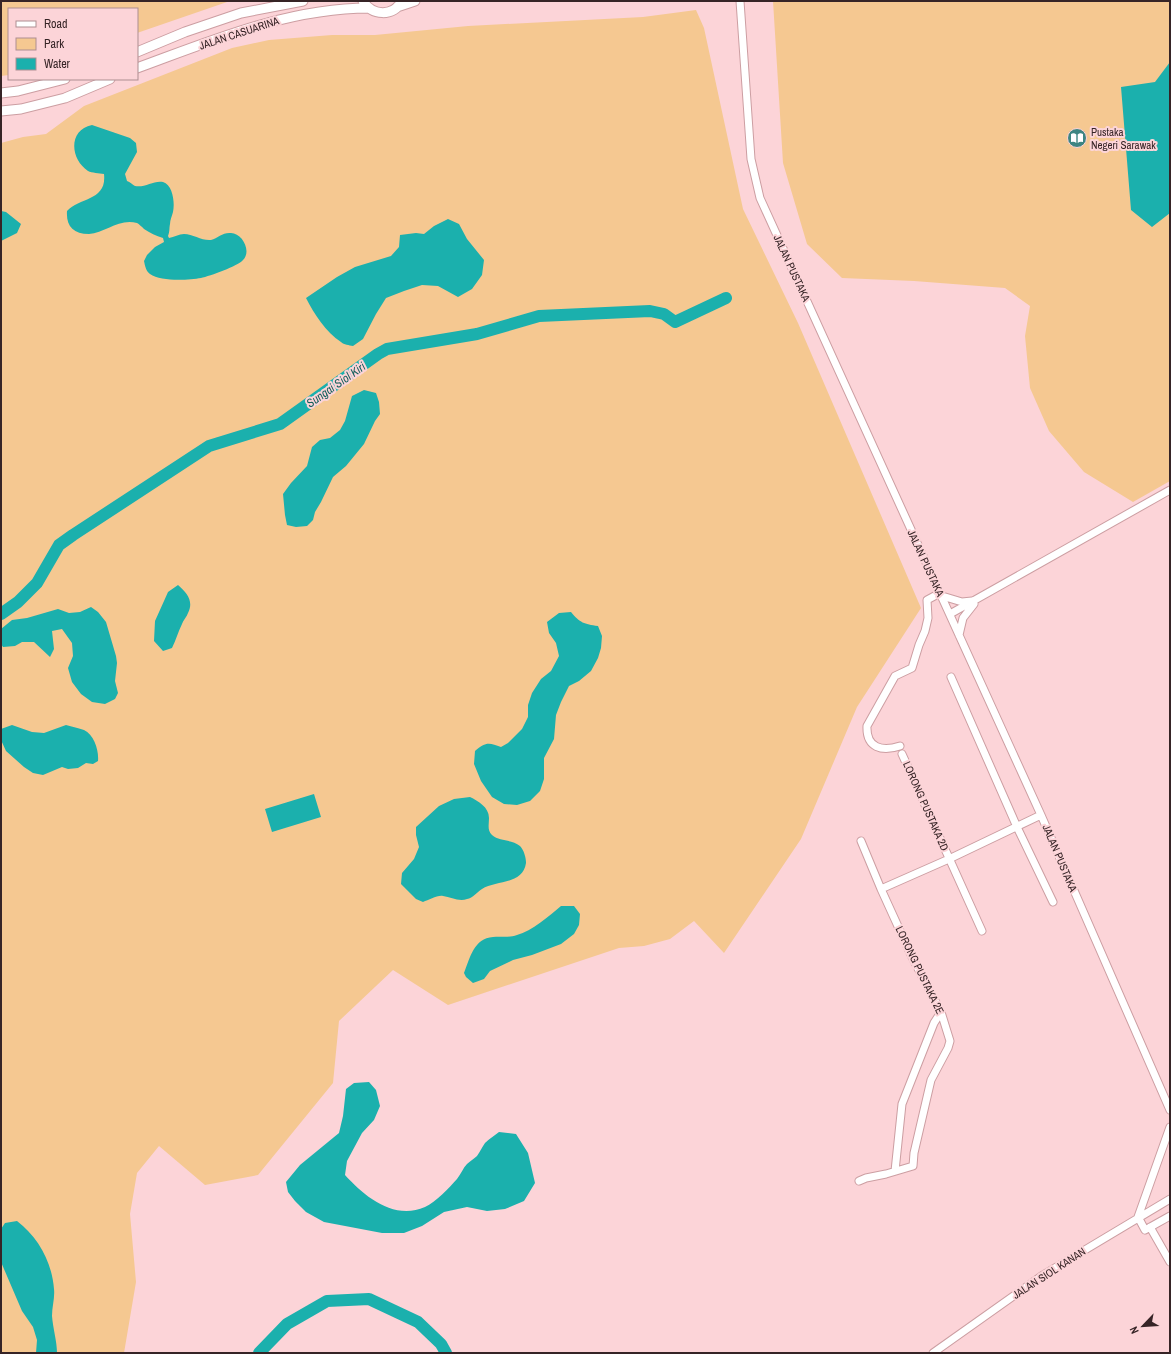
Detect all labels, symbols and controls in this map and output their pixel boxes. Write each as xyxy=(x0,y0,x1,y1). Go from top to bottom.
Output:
legend xyxy=(8,8,138,80)
street label: JALAN CASUARINA xyxy=(197,13,282,53)
text: Road xyxy=(44,16,68,32)
text: Park xyxy=(44,36,64,52)
text: Water xyxy=(44,56,71,72)
place label: Pustaka Negeri Sarawak xyxy=(1091,125,1156,152)
library icon: Pustaka Negeri Sarawak xyxy=(1066,127,1088,149)
street label: JALAN PUSTAKA xyxy=(770,232,814,304)
water label: Sungai Siol Kiri xyxy=(303,359,369,411)
street label: JALAN PUSTAKA xyxy=(904,527,948,599)
street label: LORONG PUSTAKA 2D xyxy=(900,759,952,853)
street label: JALAN PUSTAKA xyxy=(1039,822,1081,895)
street label: LORONG PUSTAKA 2E xyxy=(893,924,947,1016)
street label: JALAN SIOL KANAN xyxy=(1010,1244,1088,1302)
north arrow xyxy=(1123,1306,1163,1346)
text: N xyxy=(1126,1324,1142,1336)

